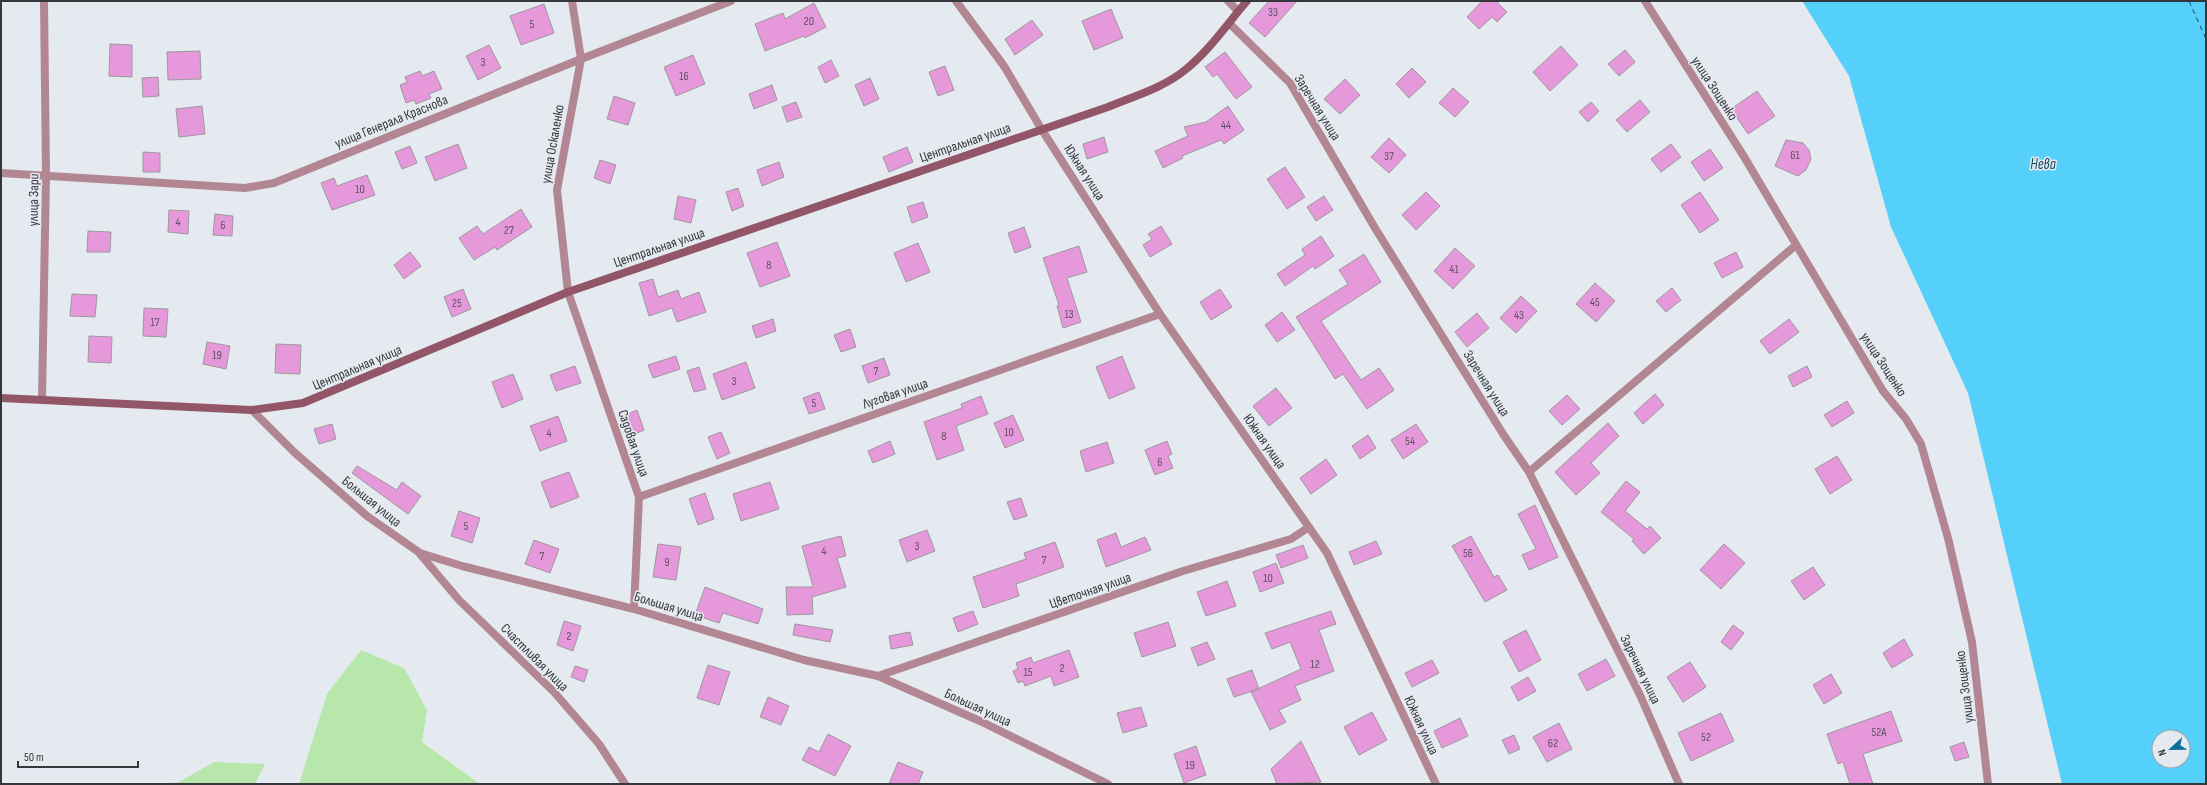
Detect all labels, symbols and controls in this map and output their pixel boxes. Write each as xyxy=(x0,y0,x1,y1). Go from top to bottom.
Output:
house number: 33 xyxy=(1268,5,1278,20)
house number: 20 xyxy=(804,14,814,29)
house number: 5 xyxy=(530,17,535,32)
street label: улица Зощенко xyxy=(1688,53,1742,124)
house number: 3 xyxy=(480,55,486,70)
house number: 16 xyxy=(679,69,689,84)
street label: Заречная улица xyxy=(1291,71,1345,144)
street label: улица Генерала Краснова xyxy=(332,91,450,152)
street label: улица Оскаленко xyxy=(537,103,568,185)
house number: 44 xyxy=(1221,118,1231,133)
street label: Центральная улица xyxy=(917,119,1013,166)
street label: Южная улица xyxy=(1060,141,1109,203)
house number: 61 xyxy=(1790,148,1801,163)
house number: 37 xyxy=(1384,149,1394,164)
water label: Нева xyxy=(2030,155,2056,174)
street label: улица Зари xyxy=(25,173,42,227)
house number: 10 xyxy=(355,182,365,197)
house number: 4 xyxy=(175,215,181,230)
house number: 6 xyxy=(220,218,226,233)
house number: 27 xyxy=(504,223,514,238)
street label: Центральная улица xyxy=(611,224,707,271)
house number: 8 xyxy=(766,258,772,273)
house number: 41 xyxy=(1449,262,1459,277)
house number: 45 xyxy=(1590,295,1600,310)
house number: 25 xyxy=(452,296,462,311)
house number: 13 xyxy=(1064,307,1074,322)
house number: 43 xyxy=(1514,308,1524,323)
house number: 17 xyxy=(151,315,160,330)
street label: улица Зощенко xyxy=(1857,329,1911,400)
street label: Центральная улица xyxy=(310,341,404,394)
street label: Заречная улица xyxy=(1460,347,1514,420)
house number: 19 xyxy=(212,348,222,363)
house number: 7 xyxy=(874,364,879,379)
house number: 3 xyxy=(731,374,737,389)
street label: Луговая улица xyxy=(859,374,930,413)
house number: 5 xyxy=(812,396,817,411)
street label: Садовая улица xyxy=(614,407,653,479)
street label: Южная улица xyxy=(1240,411,1290,472)
house number: 10 xyxy=(1004,425,1014,440)
house number: 4 xyxy=(546,426,552,441)
house number: 8 xyxy=(941,429,947,444)
house number: 54 xyxy=(1405,434,1415,449)
house number: 6 xyxy=(1157,455,1163,470)
street label: Большая улица xyxy=(339,472,405,530)
house number: 5 xyxy=(464,519,469,534)
house number: 3 xyxy=(914,539,920,554)
house number: 4 xyxy=(821,544,827,559)
house number: 56 xyxy=(1463,546,1473,561)
house number: 7 xyxy=(540,549,545,564)
house number: 7 xyxy=(1042,553,1047,568)
house number: 9 xyxy=(664,555,670,570)
street label: Цветочная улица xyxy=(1047,569,1133,612)
house number: 10 xyxy=(1263,571,1273,586)
street label: Большая улица xyxy=(632,588,706,625)
street label: Счастливая улица xyxy=(497,620,572,695)
house number: 2 xyxy=(567,629,572,644)
street label: Заречная улица xyxy=(1616,632,1665,707)
street label: улица Зощенко xyxy=(1952,650,1977,724)
house number: 12 xyxy=(1310,657,1320,672)
house number: 2 xyxy=(1060,661,1065,676)
house number: 15 xyxy=(1023,665,1033,680)
street label: Большая улица xyxy=(942,685,1014,730)
street label: Южная улица xyxy=(1400,693,1443,757)
house number: 52А xyxy=(1872,725,1887,740)
north arrow xyxy=(2151,729,2191,769)
house number: 52 xyxy=(1701,730,1711,745)
house number: 62 xyxy=(1548,736,1558,751)
scale bar xyxy=(18,743,138,769)
text: N xyxy=(2155,747,2169,758)
text: 50 m xyxy=(24,750,44,765)
house number: 19 xyxy=(1185,758,1195,773)

